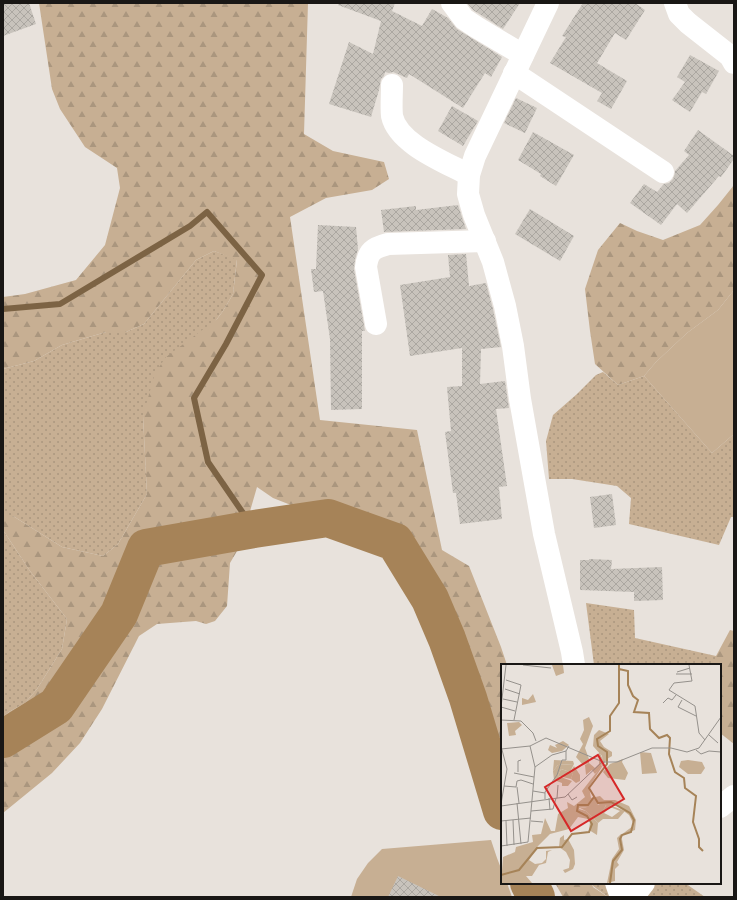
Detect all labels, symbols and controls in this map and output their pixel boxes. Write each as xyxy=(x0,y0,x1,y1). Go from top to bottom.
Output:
inset map xyxy=(501,664,721,884)

